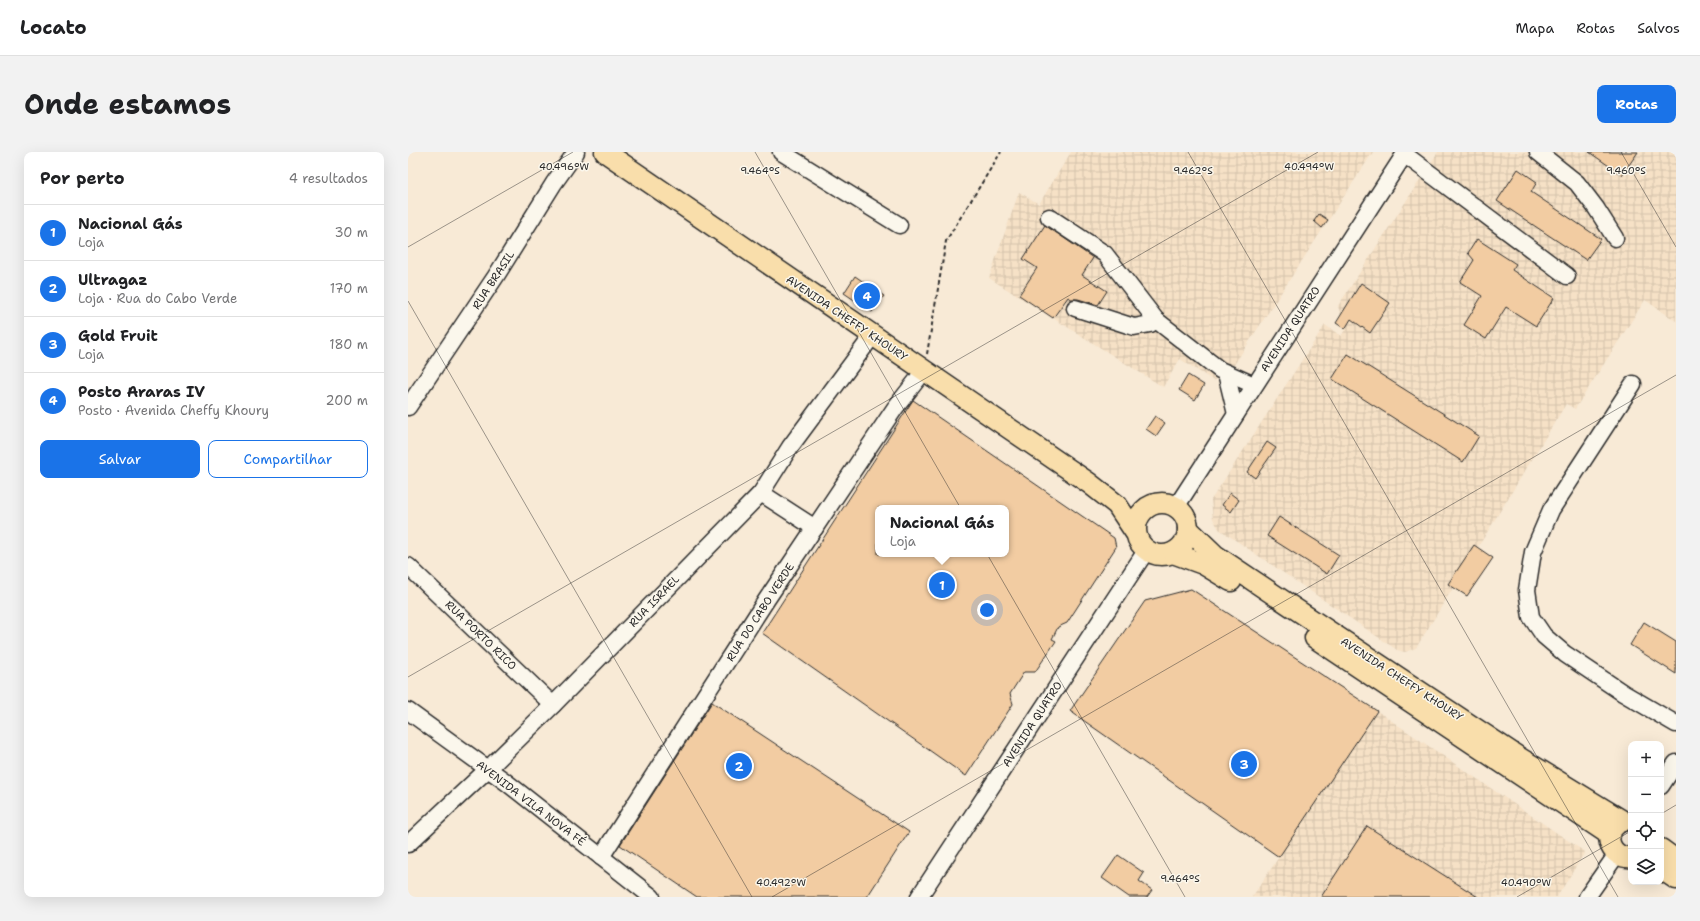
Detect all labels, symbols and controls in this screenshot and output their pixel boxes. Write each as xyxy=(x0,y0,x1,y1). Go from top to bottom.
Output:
text: Locato xyxy=(20,15,87,40)
text: Mapa xyxy=(1515,19,1554,37)
text: Rotas xyxy=(1576,19,1615,37)
text: Salvos xyxy=(1637,19,1680,37)
text: Onde estamos xyxy=(24,85,231,123)
button: Rotas xyxy=(1597,85,1676,123)
text: 40.496°W xyxy=(539,160,590,173)
text: 40.494°W xyxy=(1284,160,1334,173)
text: 9.464°S xyxy=(740,164,780,177)
text: 9.462°S xyxy=(1173,164,1213,177)
text: 9.460°S xyxy=(1606,164,1646,177)
text: Por perto xyxy=(40,167,125,189)
text: 4 resultados xyxy=(289,170,368,187)
text: Nacional Gás xyxy=(78,214,183,234)
text: 1 xyxy=(50,224,56,241)
text: 30 m xyxy=(334,224,368,241)
text: Loja xyxy=(78,234,104,251)
street label: RUA BRASIL xyxy=(469,248,518,312)
text: Ultragaz xyxy=(78,270,148,290)
street label: AVENIDA CHEFFY KHOURY xyxy=(783,272,911,365)
text: 2 xyxy=(48,280,58,297)
text: 170 m xyxy=(330,280,368,297)
pin: 4 xyxy=(854,281,880,311)
street label: AVENIDA QUATRO xyxy=(1257,284,1324,375)
text: Loja · Rua do Cabo Verde xyxy=(78,290,237,307)
text: Gold Fruit xyxy=(78,326,158,346)
text: 3 xyxy=(48,336,58,353)
text: 180 m xyxy=(329,336,368,353)
text: Loja xyxy=(78,346,104,363)
text: Posto Araras IV xyxy=(78,382,205,402)
text: 4 xyxy=(48,392,58,409)
text: 200 m xyxy=(326,392,368,409)
text: Posto · Avenida Cheffy Khoury xyxy=(78,402,269,419)
button: Salvar xyxy=(40,440,200,478)
button: Compartilhar xyxy=(208,440,368,478)
popup xyxy=(875,505,1009,557)
text: Nacional Gás xyxy=(890,513,994,533)
text: Loja xyxy=(890,533,916,550)
street label: RUA DO CABO VERDE xyxy=(723,560,798,664)
pin: 1 xyxy=(929,570,955,600)
street label: RUA ISRAEL xyxy=(626,572,683,631)
street label: RUA PORTO RICO xyxy=(442,597,520,673)
your location xyxy=(977,600,997,620)
street label: AVENIDA CHEFFY KHOURY xyxy=(1337,634,1466,725)
street label: AVENIDA QUATRO xyxy=(999,679,1066,770)
map controls xyxy=(1628,741,1664,885)
button: + xyxy=(1628,741,1664,777)
pin: 3 xyxy=(1231,749,1257,779)
pin: 2 xyxy=(726,751,752,781)
street label: AVENIDA VILA NOVA FÉ xyxy=(473,757,589,850)
button: − xyxy=(1628,777,1664,813)
button: locate xyxy=(1628,813,1664,849)
button: layers xyxy=(1628,849,1664,885)
text: 9.464°S xyxy=(1160,872,1200,885)
text: 40.492°W xyxy=(756,876,806,889)
text: 40.490°W xyxy=(1501,876,1552,889)

